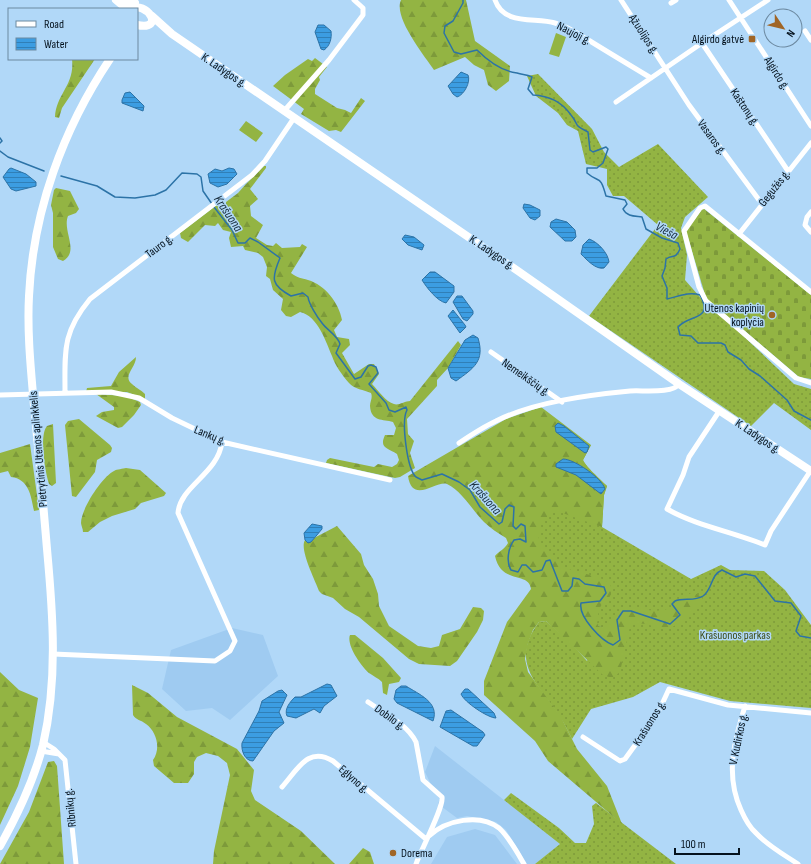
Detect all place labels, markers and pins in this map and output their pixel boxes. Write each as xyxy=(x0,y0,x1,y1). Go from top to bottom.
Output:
place label: Algirdo gatvė xyxy=(691,32,744,47)
marker: Algirdo gatvė xyxy=(747,34,757,44)
place label: Utenos kapinių koplyčia xyxy=(705,301,764,330)
marker: Utenos kapinių koplyčia xyxy=(767,310,777,320)
place label: Dorema xyxy=(401,846,433,861)
marker: Dorema xyxy=(388,848,398,858)

